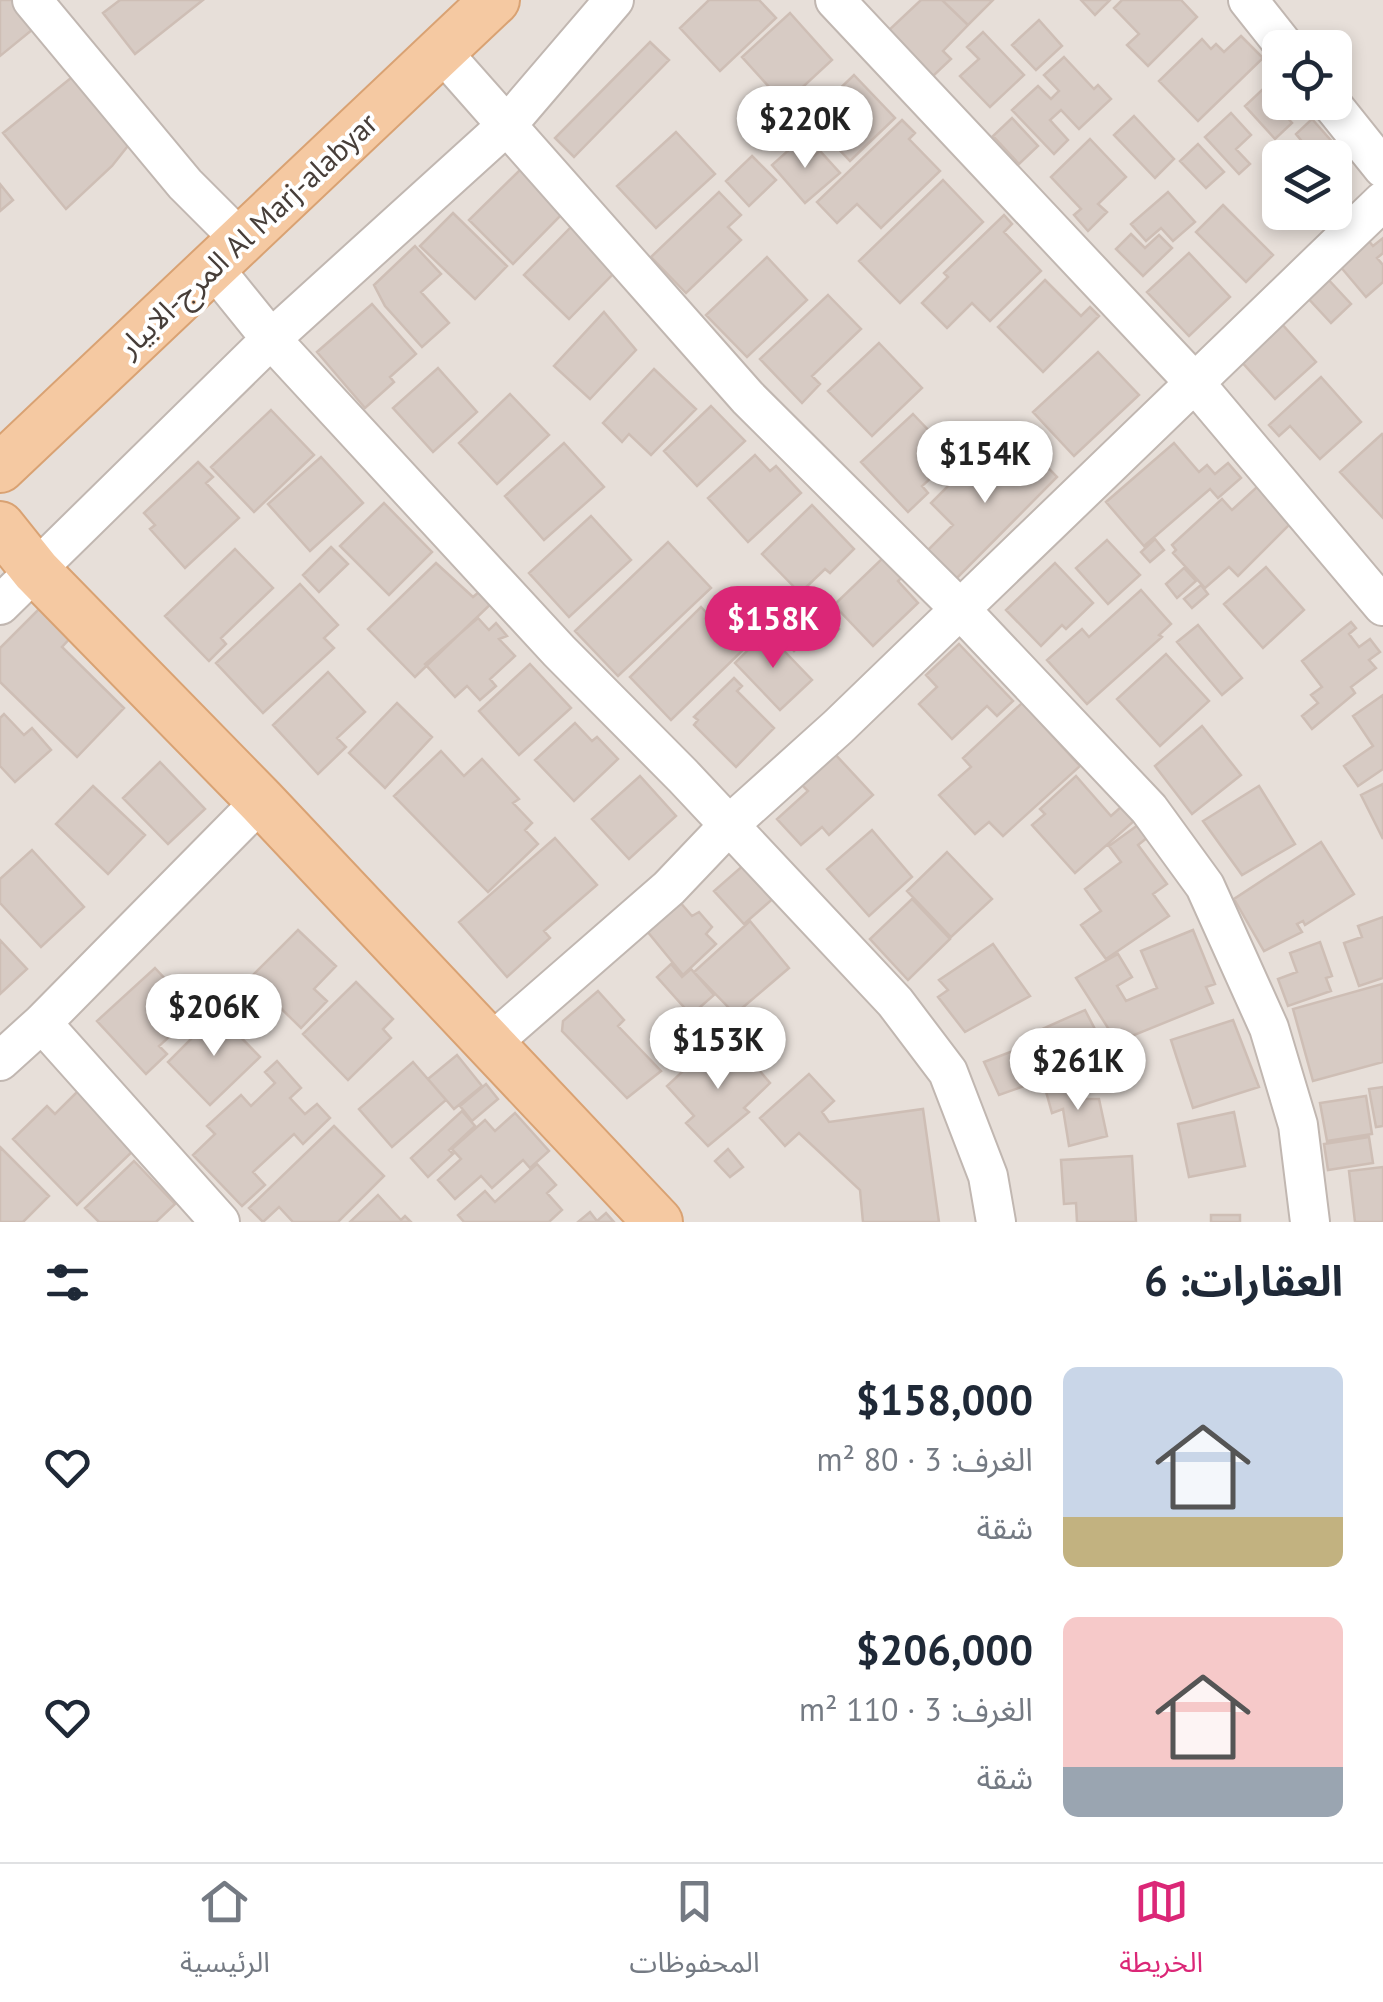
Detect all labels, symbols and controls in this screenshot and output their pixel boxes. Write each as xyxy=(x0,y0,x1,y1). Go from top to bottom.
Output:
map controls xyxy=(1262,30,1352,230)
button: locate xyxy=(1262,30,1352,120)
pin: $220K xyxy=(735,86,875,171)
text: $220K xyxy=(759,97,851,139)
street label: المرج-الابيار Al Marj-alabyar xyxy=(108,103,388,368)
button: layers xyxy=(1262,140,1352,230)
pin: $154K xyxy=(915,421,1055,506)
text: $154K xyxy=(939,432,1031,474)
pin: $158K xyxy=(703,586,843,671)
text: $158K xyxy=(727,597,819,639)
pin: $206K xyxy=(144,974,284,1059)
text: $206K xyxy=(168,985,260,1027)
pin: $153K xyxy=(648,1007,788,1092)
text: $153K xyxy=(672,1018,764,1060)
pin: $261K xyxy=(1008,1028,1148,1113)
text: $261K xyxy=(1032,1039,1124,1081)
text: العقارات: 6 xyxy=(1144,1253,1343,1308)
icon: filters xyxy=(40,1255,95,1310)
text: $158,000 xyxy=(856,1372,1033,1427)
icon: home xyxy=(1143,1407,1263,1527)
text: الغرف: 3 · 80 m² xyxy=(817,1438,1033,1480)
icon: heart xyxy=(40,1440,95,1495)
text: شقة xyxy=(977,1506,1033,1548)
text: $206,000 xyxy=(856,1622,1033,1677)
icon: home xyxy=(1143,1657,1263,1777)
text: الغرف: 3 · 110 m² xyxy=(799,1688,1033,1730)
icon: heart xyxy=(40,1690,95,1745)
text: شقة xyxy=(977,1756,1033,1798)
tab: الرئيسية xyxy=(180,1874,270,1993)
tab: المحفوظات xyxy=(630,1874,760,1993)
tab: الخريطة xyxy=(1119,1874,1203,1993)

